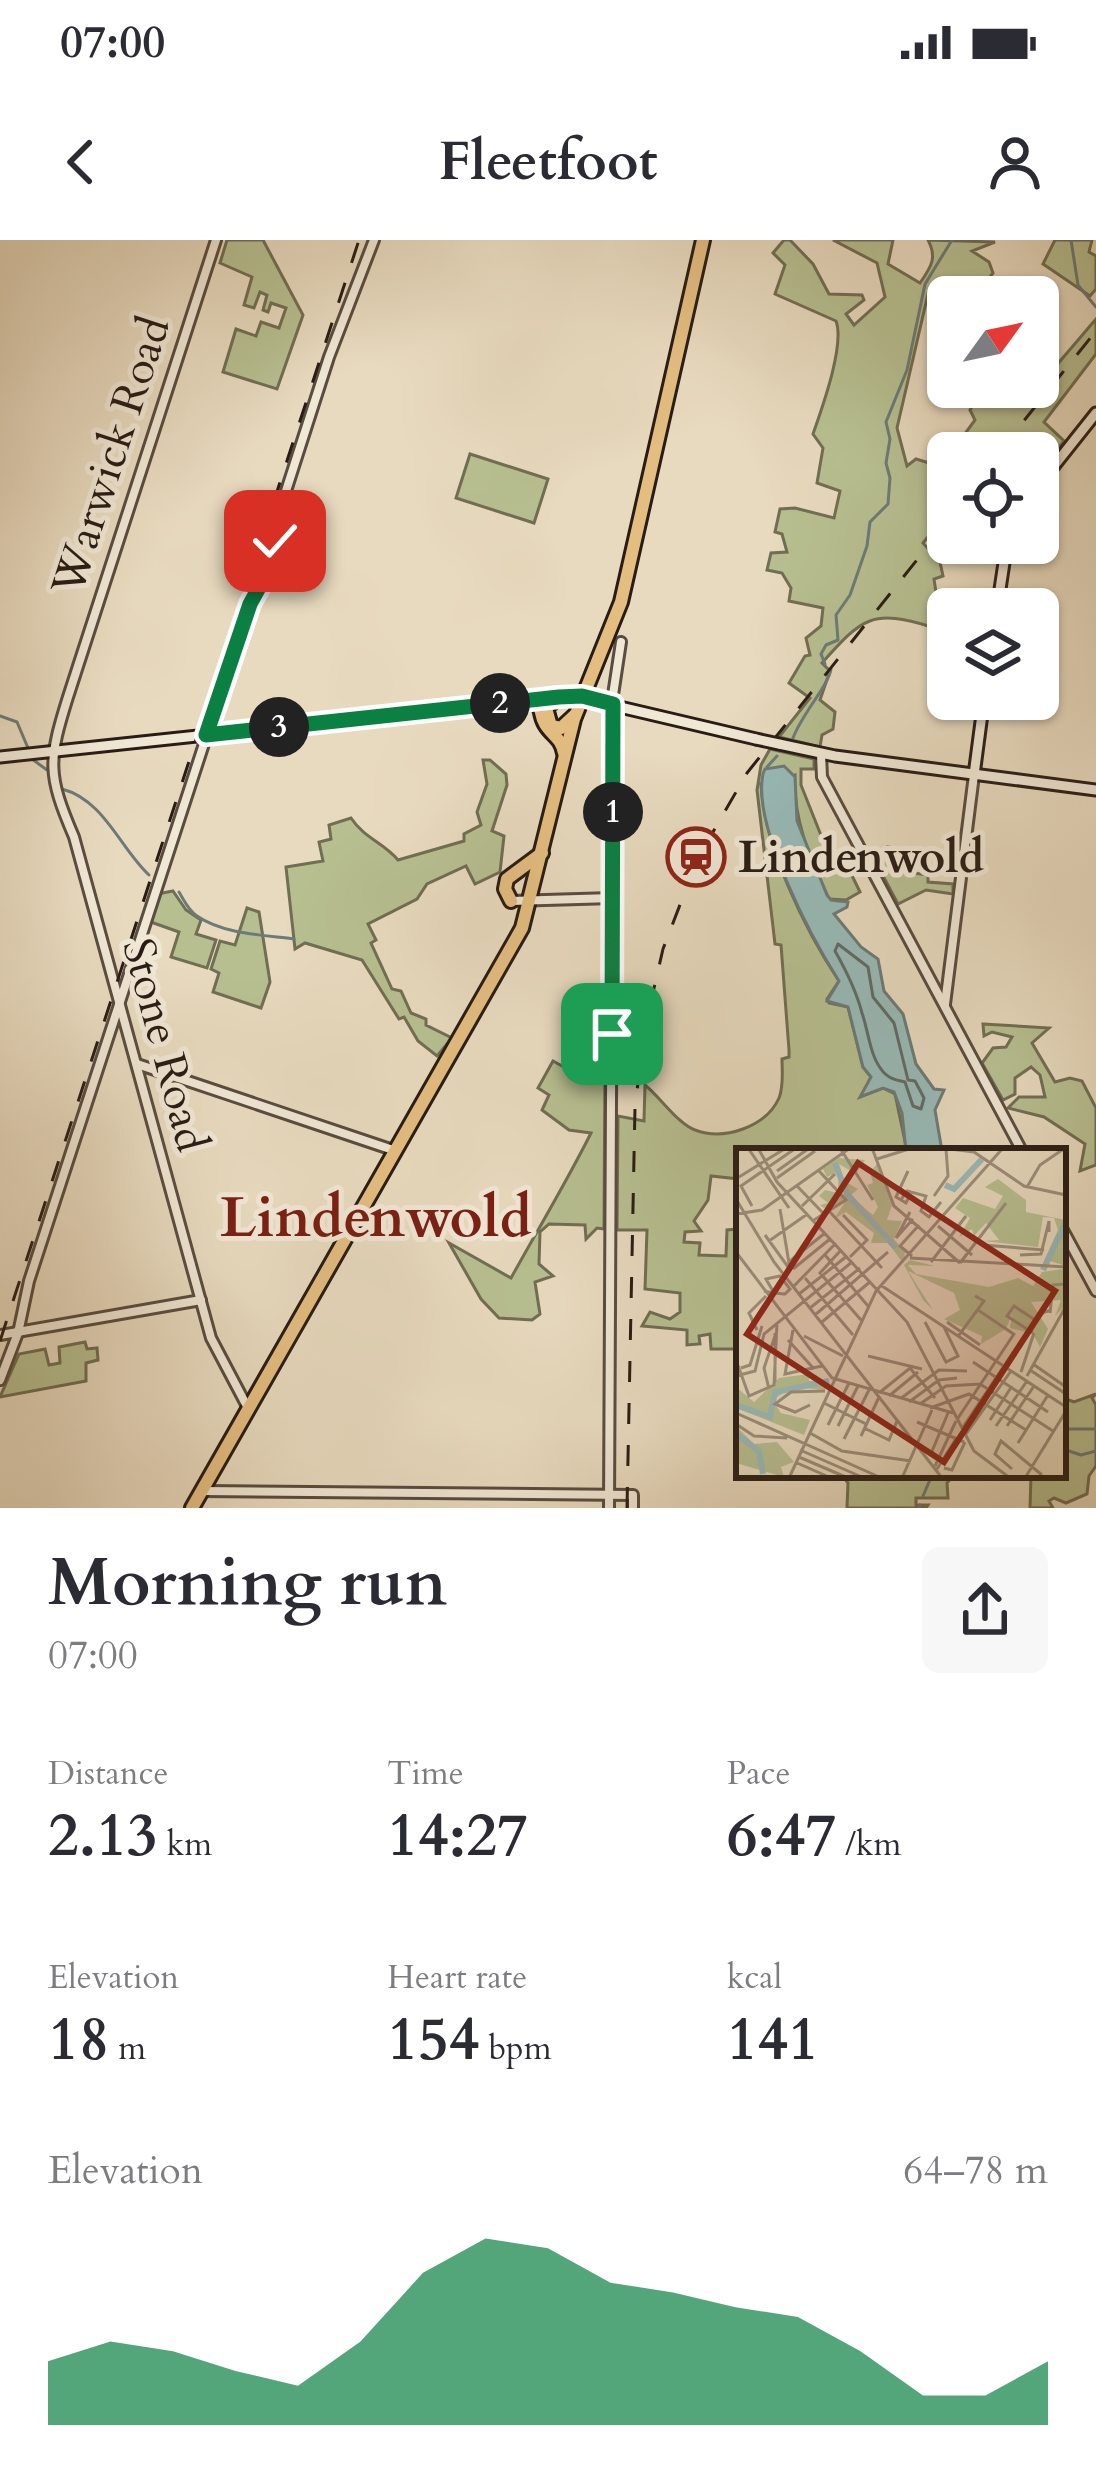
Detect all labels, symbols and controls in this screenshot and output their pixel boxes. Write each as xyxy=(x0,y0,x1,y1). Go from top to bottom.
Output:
text: 07:00 xyxy=(60,12,165,73)
text: Fleetfoot xyxy=(438,126,658,199)
icon: back xyxy=(48,129,114,195)
icon: person xyxy=(982,129,1048,195)
north arrow xyxy=(927,276,1059,408)
map controls xyxy=(927,276,1059,720)
street label: Warwick Road xyxy=(37,309,185,604)
button: locate xyxy=(927,432,1059,564)
pin xyxy=(224,490,326,592)
icon: check xyxy=(242,508,308,574)
button: layers xyxy=(927,588,1059,720)
pin: 2 xyxy=(470,673,530,733)
text: 2 xyxy=(492,680,508,725)
pin: 3 xyxy=(249,697,309,757)
text: 3 xyxy=(271,704,287,749)
pin: 1 xyxy=(583,782,643,842)
text: 1 xyxy=(605,789,621,834)
station icon: Lindenwold xyxy=(665,826,727,888)
place label: Lindenwold xyxy=(738,827,985,888)
street label: Stone Road xyxy=(107,932,223,1158)
pin xyxy=(561,983,663,1085)
icon: arrive xyxy=(579,1001,645,1067)
inset map xyxy=(736,1148,1066,1478)
district label: Lindenwold xyxy=(220,1180,532,1257)
text: Morning run xyxy=(48,1539,447,1628)
button: share xyxy=(922,1547,1048,1673)
text: 07:00 xyxy=(48,1629,138,1682)
text: Distance xyxy=(48,1751,169,1796)
text: Time xyxy=(387,1751,464,1796)
text: Pace xyxy=(727,1751,790,1796)
text: 2.13 xyxy=(48,1796,158,1877)
text: 14:27 xyxy=(387,1796,528,1877)
text: 6:47 xyxy=(727,1796,836,1877)
text: km xyxy=(158,1822,212,1867)
text: /km xyxy=(836,1822,901,1867)
text: Elevation xyxy=(48,1955,179,2000)
text: Heart rate xyxy=(387,1955,527,2000)
text: kcal xyxy=(727,1955,782,2000)
text: 18 xyxy=(48,2000,109,2081)
text: 154 xyxy=(387,2000,480,2081)
text: 141 xyxy=(727,2000,819,2081)
text: m xyxy=(109,2026,146,2071)
text: bpm xyxy=(480,2026,552,2071)
text: Elevation xyxy=(48,2144,203,2197)
text: 64–78 m xyxy=(903,2144,1048,2197)

